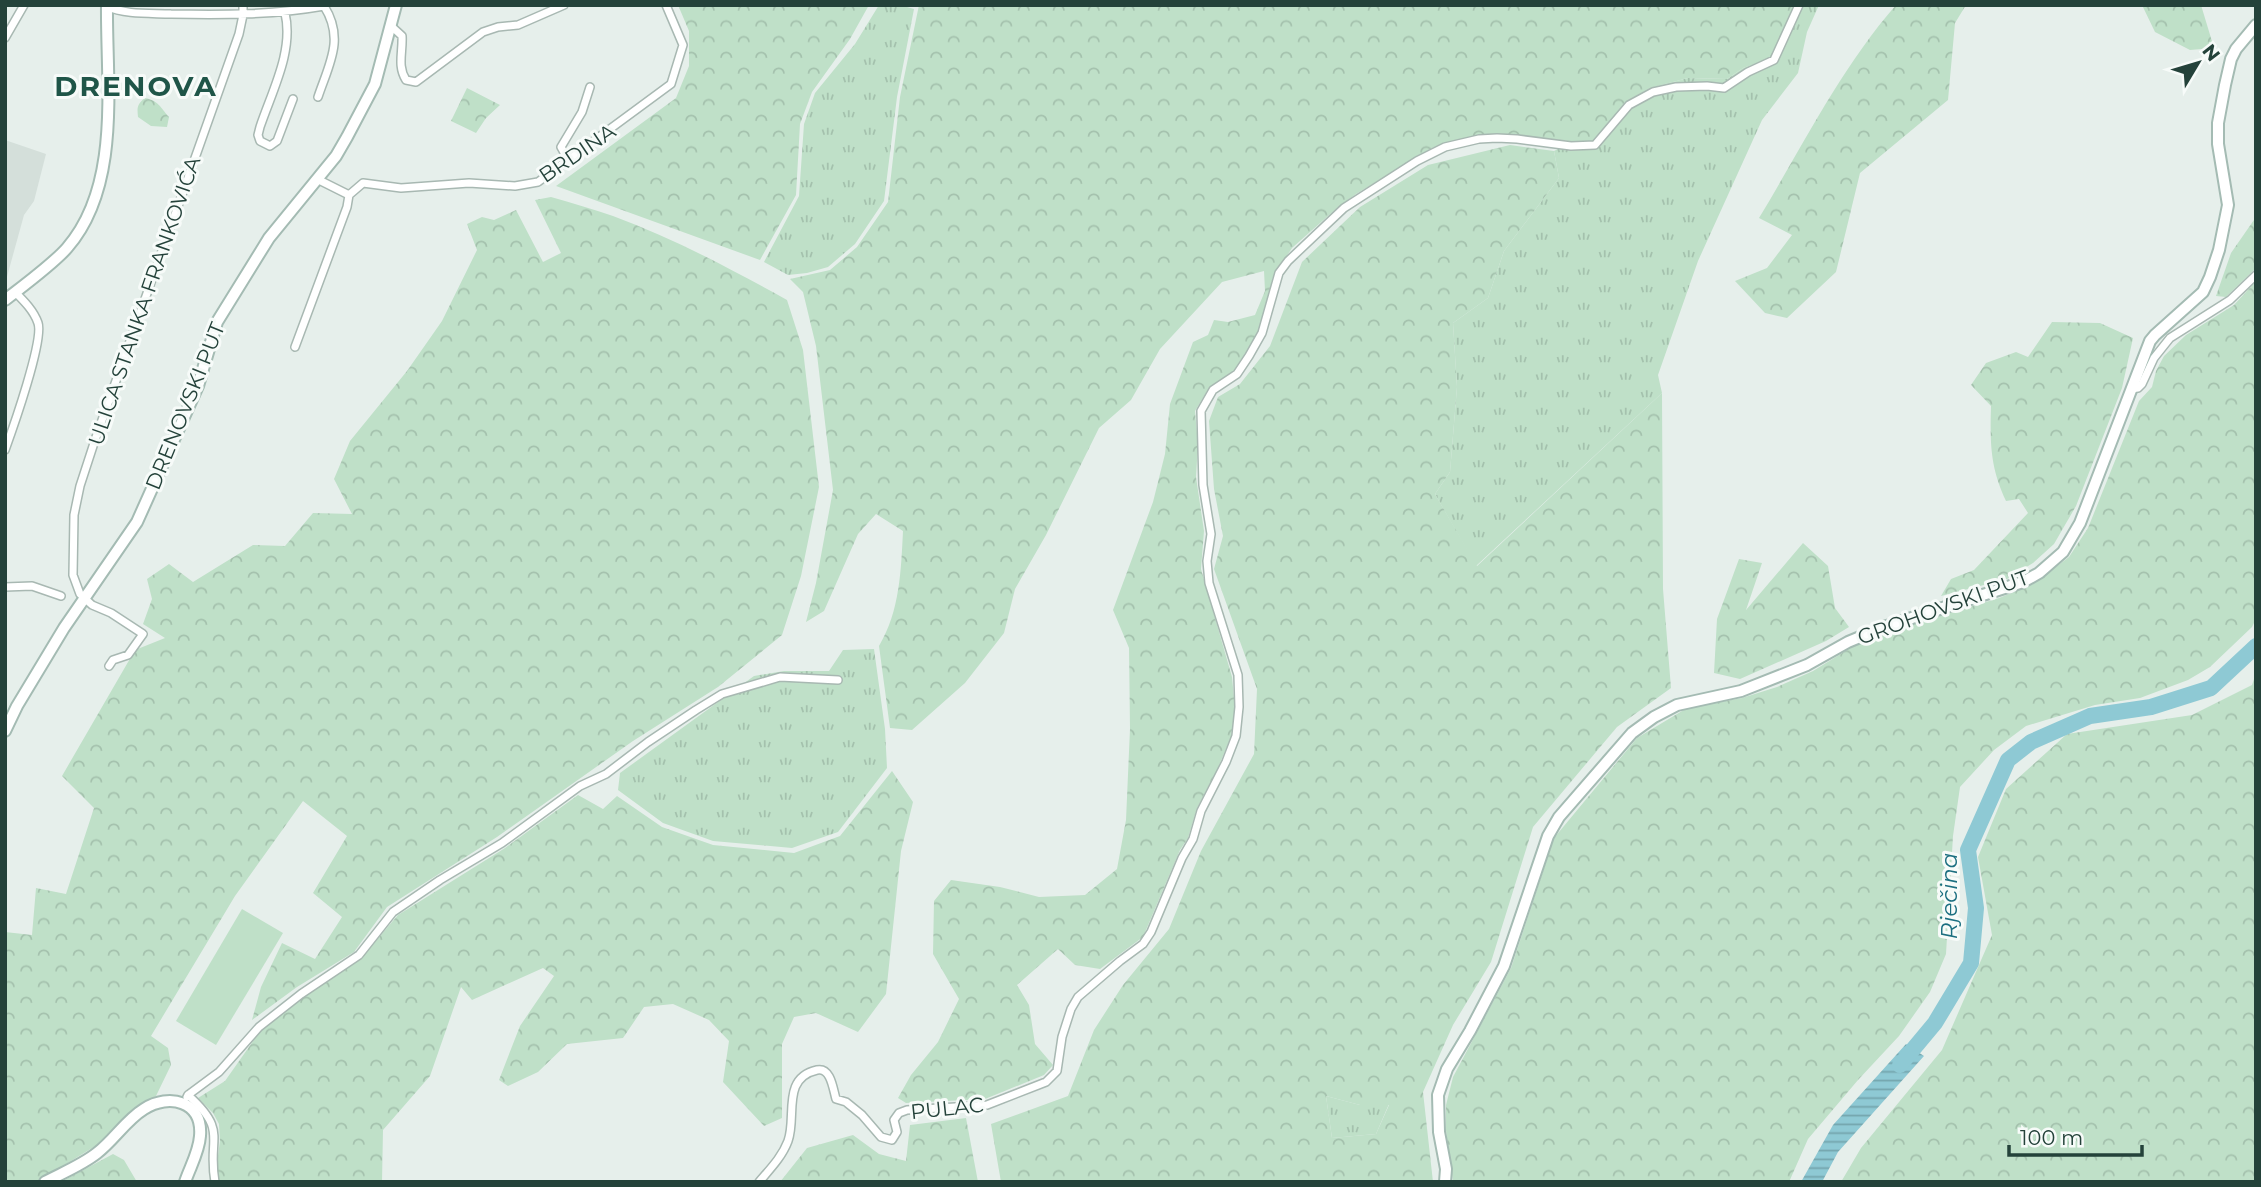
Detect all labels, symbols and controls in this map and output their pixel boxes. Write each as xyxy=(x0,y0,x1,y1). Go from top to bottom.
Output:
north arrow xyxy=(2163,28,2233,98)
text: N xyxy=(2197,40,2225,66)
district label: DRENOVA xyxy=(54,69,218,103)
street label: BRDINA xyxy=(534,118,621,188)
street label: ULICA STANKA FRANKOVIĆA xyxy=(83,152,206,449)
street label: DRENOVSKI PUT xyxy=(140,319,230,493)
street label: GROHOVSKI PUT xyxy=(1854,564,2032,650)
water label: Rječina xyxy=(1935,853,1963,939)
street label: PULAC xyxy=(909,1092,985,1124)
scale bar xyxy=(2009,1114,2142,1158)
text: 100 m xyxy=(2020,1125,2083,1150)

